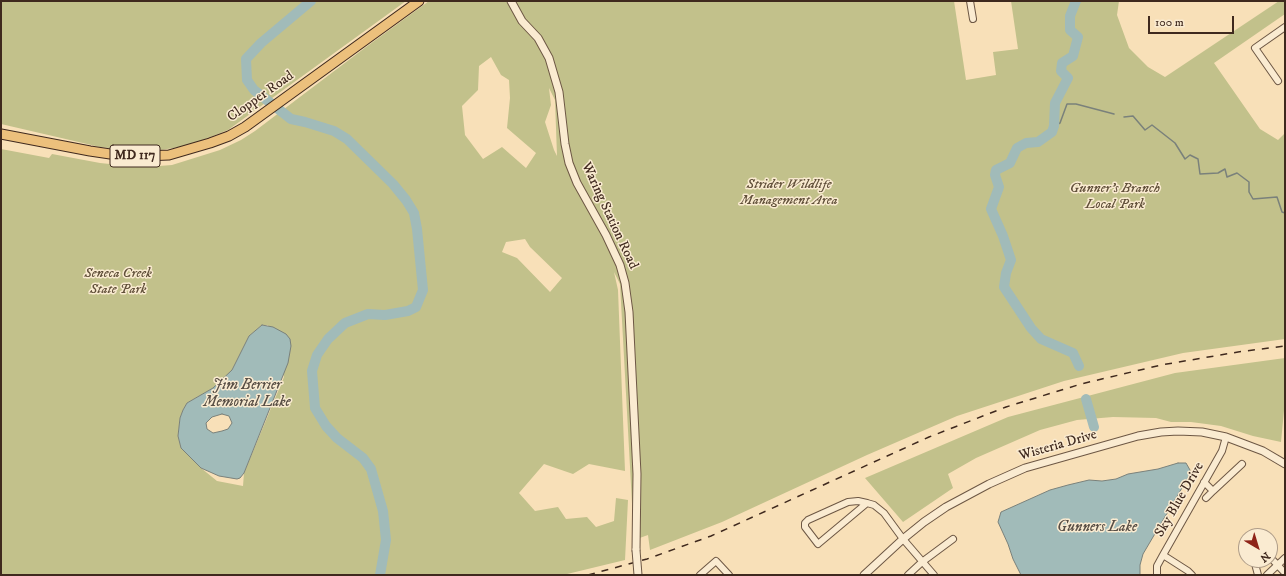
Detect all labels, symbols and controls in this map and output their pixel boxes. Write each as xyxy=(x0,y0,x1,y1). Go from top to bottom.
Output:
scale bar xyxy=(1150,8,1236,34)
text: 100 m xyxy=(1155,15,1184,30)
street label: Clopper Road xyxy=(225,68,297,126)
road number: MD 117 xyxy=(110,145,160,167)
street label: Waring Station Road xyxy=(577,160,641,272)
park label: Strider Wildlife Management Area xyxy=(740,177,838,210)
park label: Gunner's Branch Local Park xyxy=(1070,181,1160,214)
park label: Seneca Creek State Park xyxy=(84,266,152,298)
water label: Jim Berrier Memorial Lake xyxy=(203,377,291,412)
street label: Wisteria Drive xyxy=(1017,427,1099,465)
street label: Sky Blue Drive xyxy=(1152,460,1208,540)
water label: Gunners Lake xyxy=(1057,519,1137,537)
north arrow xyxy=(1238,528,1278,568)
text: N xyxy=(1257,548,1273,565)

